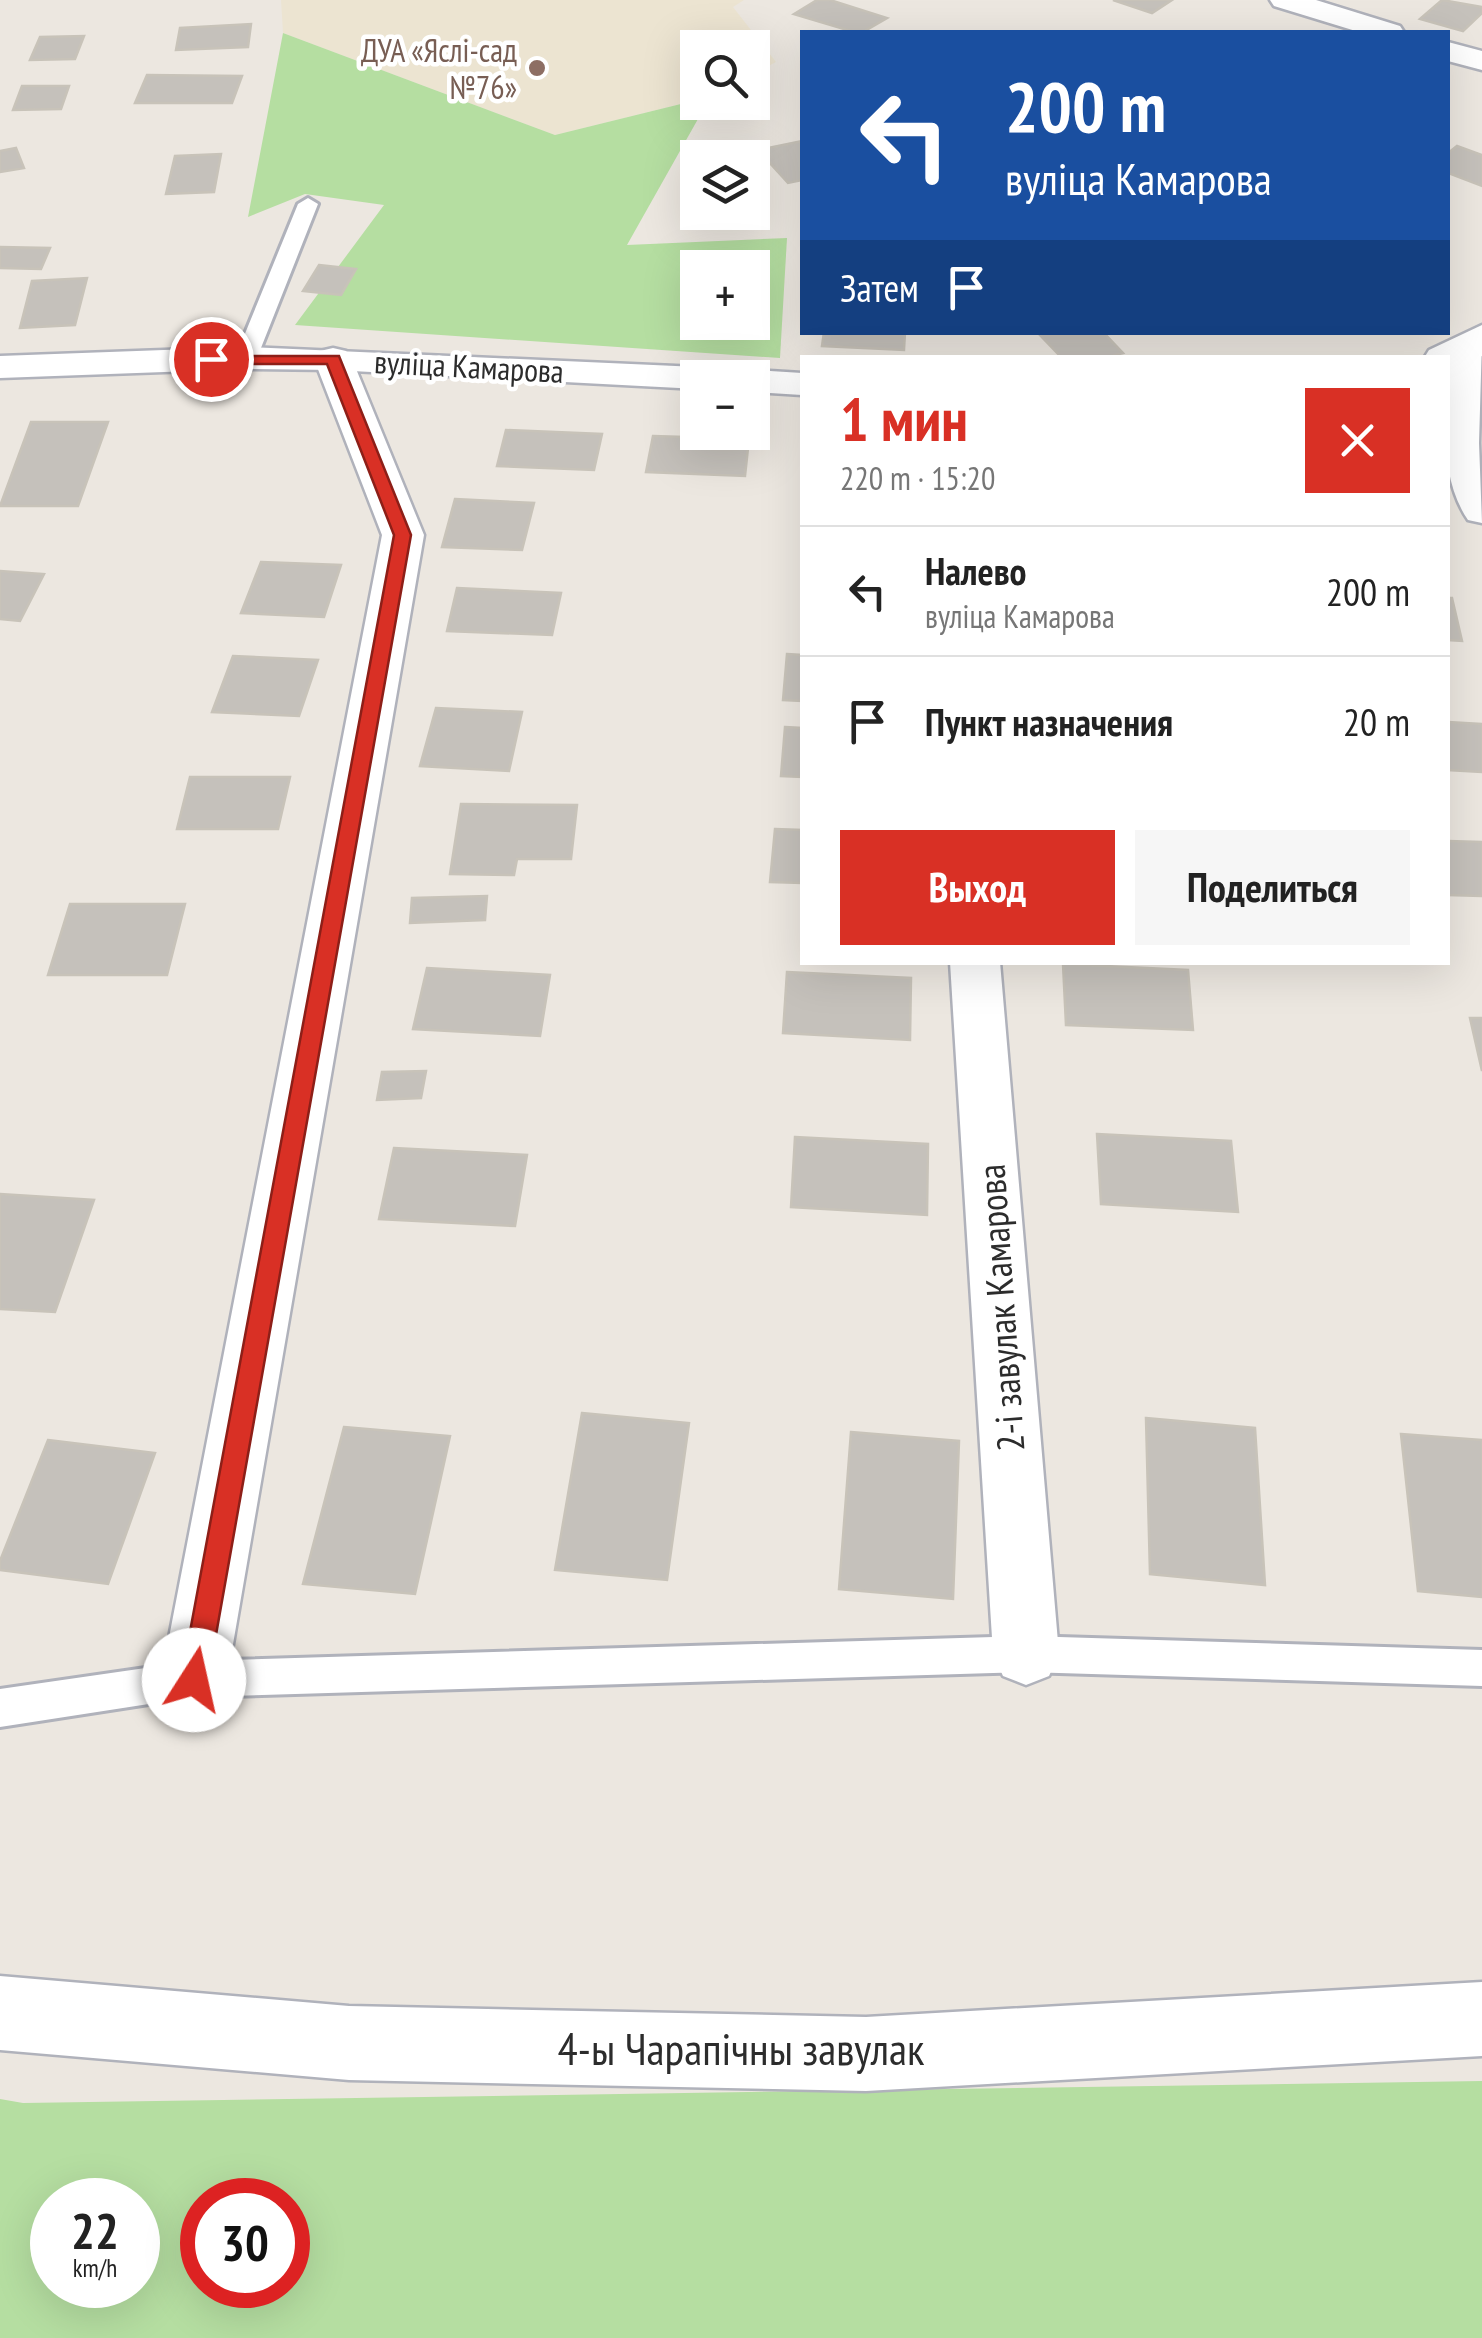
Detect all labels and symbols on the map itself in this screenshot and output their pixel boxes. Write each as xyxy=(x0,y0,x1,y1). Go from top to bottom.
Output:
place label: ДУА «Яслі-сад №76» xyxy=(361,29,517,108)
marker: ДУА «Яслі-сад №76» xyxy=(526,57,548,79)
pin xyxy=(169,317,254,402)
street label: вуліца Камарова xyxy=(373,340,565,392)
street label: 2-і завулак Камарова xyxy=(966,1163,1034,1453)
position arrow xyxy=(142,1628,246,1732)
street label: 4-ы Чарапічны завулак xyxy=(558,2019,925,2077)
speed limit sign: 30 xyxy=(180,2178,310,2308)

